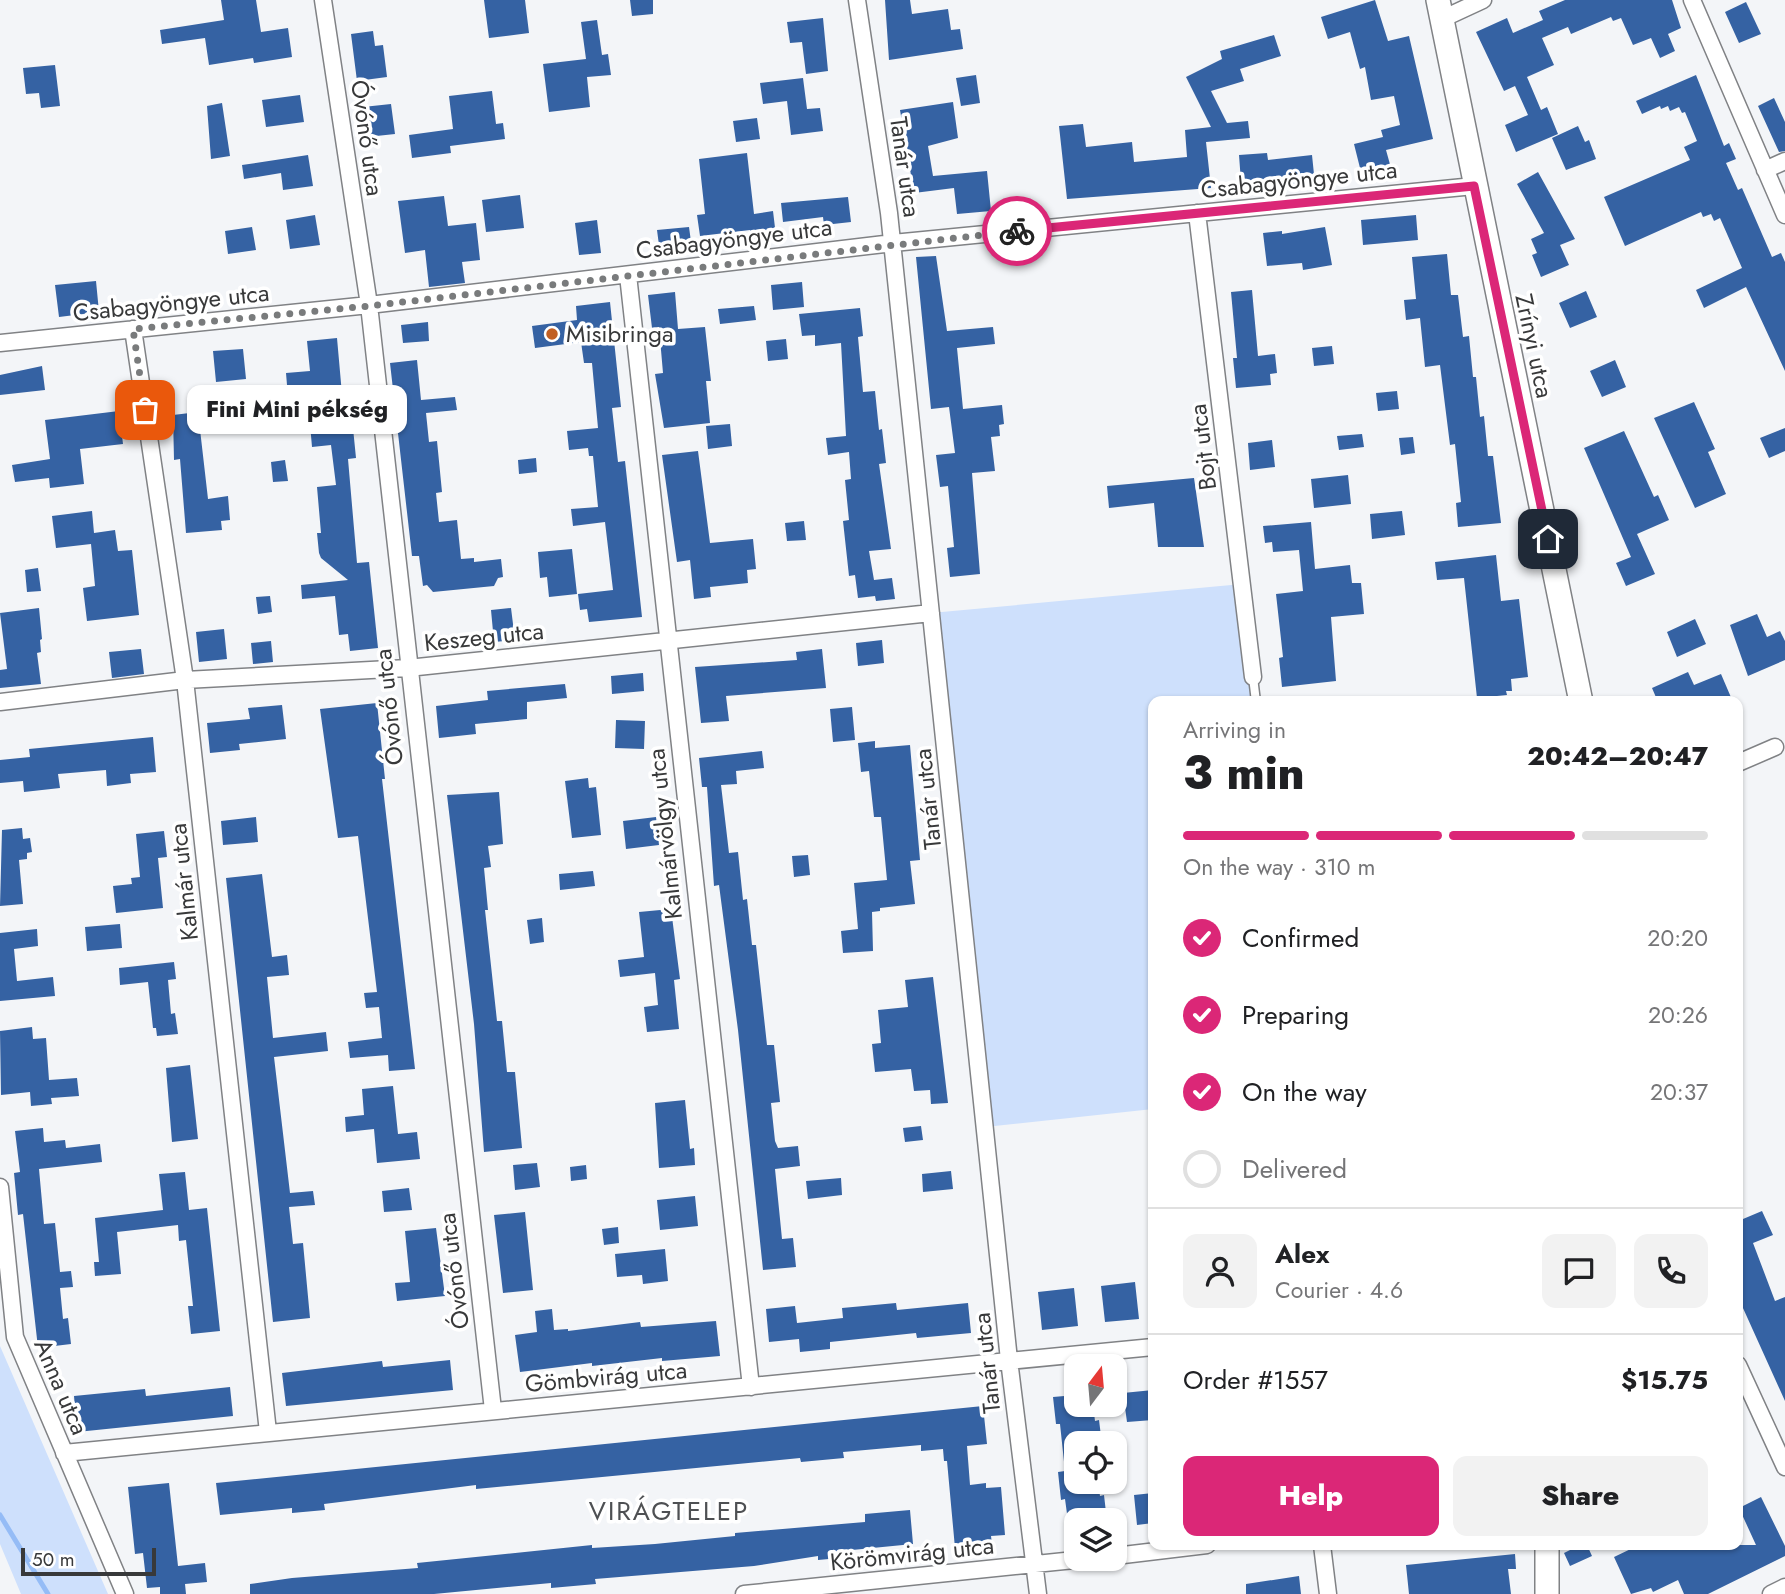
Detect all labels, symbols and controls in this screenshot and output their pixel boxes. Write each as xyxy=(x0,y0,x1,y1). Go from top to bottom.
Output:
street label: Óvónő utca xyxy=(342,78,393,198)
street label: Tanár utca xyxy=(881,114,930,220)
street label: Csabagyöngye utca xyxy=(1199,152,1399,207)
courier xyxy=(982,196,1052,266)
street label: Csabagyöngye utca xyxy=(634,209,834,268)
icon: bike xyxy=(998,212,1036,250)
street label: Csabagyöngye utca xyxy=(71,275,271,330)
street label: Zrínyi utca xyxy=(1506,291,1563,401)
place label: Misibringa xyxy=(566,316,674,351)
marker: Misibringa xyxy=(544,326,560,342)
pin xyxy=(115,380,175,440)
callout: Fini Mini pékség xyxy=(187,386,408,434)
icon: bag xyxy=(126,391,164,429)
text: Fini Mini pékség xyxy=(206,392,388,426)
street label: Bojt utca xyxy=(1180,402,1225,492)
pin xyxy=(1518,509,1578,569)
icon: home xyxy=(1529,520,1567,558)
street label: Keszeg utca xyxy=(422,613,546,660)
street label: Óvónő utca xyxy=(365,647,412,767)
text: Arriving in xyxy=(1183,713,1286,747)
text: 20:42–20:47 xyxy=(1527,737,1708,775)
text: 3 min xyxy=(1183,740,1305,806)
street label: Kalmárvölgy utca xyxy=(638,747,691,921)
street label: Tanár utca xyxy=(905,747,950,851)
street label: Kalmár utca xyxy=(160,822,207,942)
text: On the way · 310 m xyxy=(1183,850,1375,884)
icon: check xyxy=(1183,919,1221,957)
text: Confirmed xyxy=(1242,919,1359,957)
text: 20:20 xyxy=(1647,921,1708,955)
icon: check xyxy=(1183,996,1221,1034)
text: Preparing xyxy=(1242,996,1349,1034)
text: 20:26 xyxy=(1648,998,1708,1032)
icon: check xyxy=(1183,1073,1221,1111)
text: On the way xyxy=(1242,1073,1367,1111)
text: 20:37 xyxy=(1650,1075,1708,1109)
text: Delivered xyxy=(1242,1150,1347,1188)
street label: Óvónő utca xyxy=(429,1211,478,1331)
button: person xyxy=(1183,1234,1257,1308)
button: chat xyxy=(1542,1234,1616,1308)
button: phone xyxy=(1634,1234,1708,1308)
text: Alex xyxy=(1275,1235,1329,1273)
text: Courier · 4.6 xyxy=(1275,1273,1403,1307)
street label: Tanár utca xyxy=(964,1311,1009,1415)
street label: Anna utca xyxy=(26,1333,97,1440)
street label: Gömbvirág utca xyxy=(523,1352,689,1401)
north arrow xyxy=(1064,1354,1127,1418)
map controls xyxy=(1064,1354,1127,1571)
text: Order #1557 xyxy=(1183,1361,1328,1399)
text: $15.75 xyxy=(1621,1361,1708,1399)
button: locate xyxy=(1064,1431,1127,1494)
button: Help xyxy=(1183,1456,1439,1536)
button: Share xyxy=(1453,1456,1708,1536)
district label: VIRÁGTELEP xyxy=(589,1492,749,1530)
button: layers xyxy=(1064,1508,1127,1571)
street label: Körömvirág utca xyxy=(828,1528,996,1580)
scale bar xyxy=(21,1545,156,1577)
text: 50 m xyxy=(32,1546,75,1573)

